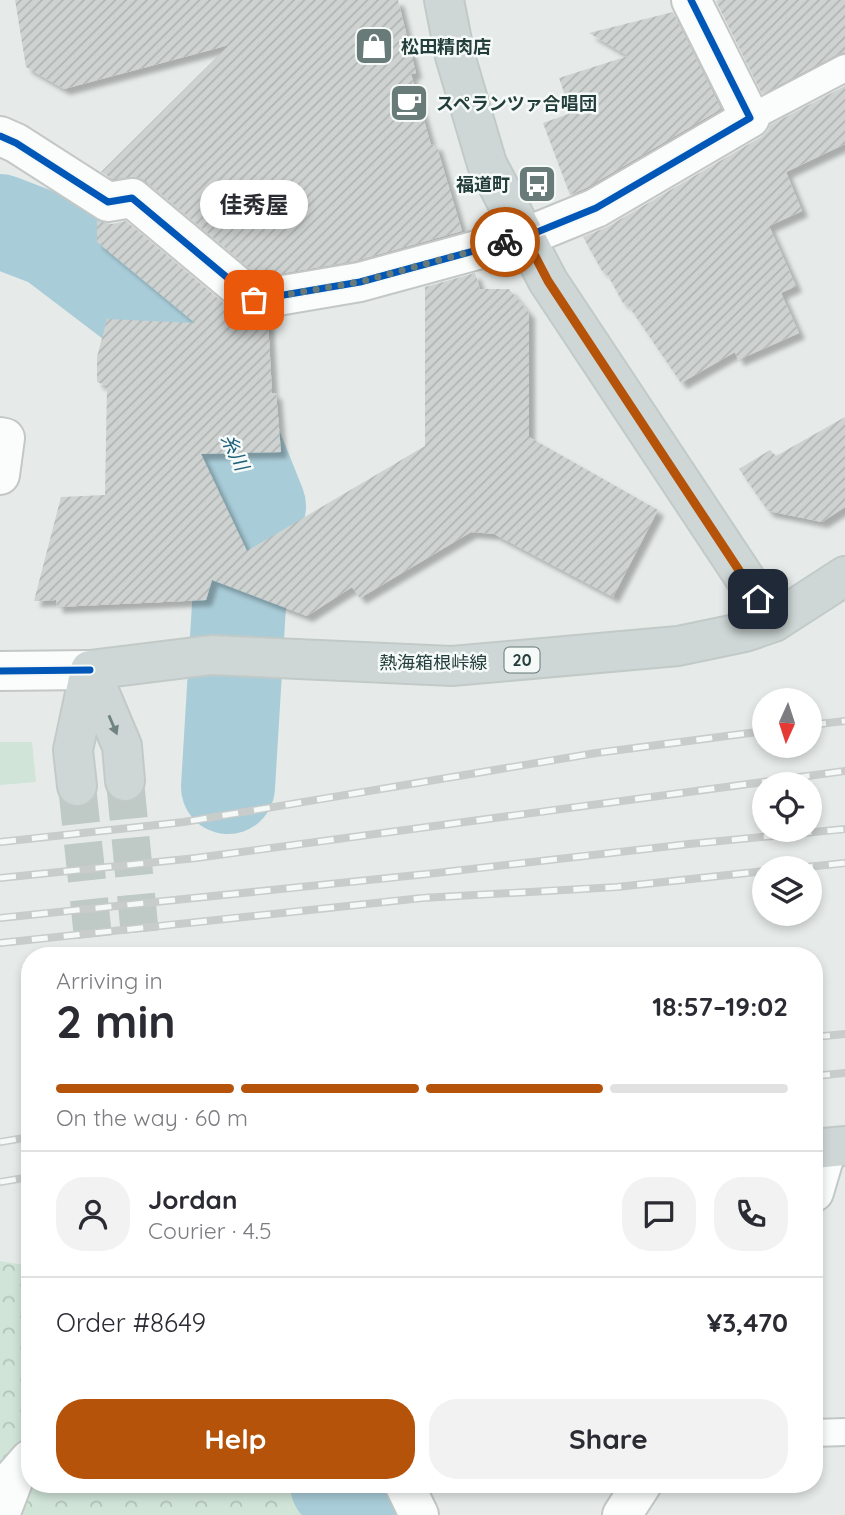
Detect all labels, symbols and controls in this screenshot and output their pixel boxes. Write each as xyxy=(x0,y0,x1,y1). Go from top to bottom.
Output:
shop icon: 松田精肉店 xyxy=(353,25,395,67)
place label: 松田精肉店 xyxy=(401,35,491,58)
cafe icon: スペランツァ合唱団 xyxy=(388,82,430,124)
place label: スペランツァ合唱団 xyxy=(436,92,597,115)
bus stop icon: 福道町 xyxy=(516,163,558,205)
place label: 福道町 xyxy=(456,173,510,196)
callout: 佳秀屋 xyxy=(200,181,308,230)
text: 佳秀屋 xyxy=(220,190,289,219)
courier xyxy=(470,207,540,277)
icon: bike xyxy=(486,223,524,261)
pin xyxy=(224,270,284,330)
icon: bag xyxy=(235,281,273,319)
water label: 糸川 xyxy=(216,430,255,476)
pin xyxy=(728,569,788,629)
icon: home xyxy=(739,580,777,618)
road number: 20 xyxy=(504,648,540,673)
street label: 熱海箱根峠線 xyxy=(379,651,487,674)
north arrow xyxy=(752,688,822,758)
map controls xyxy=(752,688,822,926)
one-way arrow xyxy=(107,714,118,735)
button: locate xyxy=(752,772,822,842)
button: layers xyxy=(752,856,822,926)
text: Arriving in xyxy=(56,966,163,995)
text: 18:57–19:02 xyxy=(652,990,788,1023)
text: 2 min xyxy=(56,992,176,1050)
text: On the way · 60 m xyxy=(56,1103,248,1132)
button: person xyxy=(56,1177,130,1251)
button: chat xyxy=(622,1177,696,1251)
button: phone xyxy=(714,1177,788,1251)
text: Jordan xyxy=(148,1183,237,1216)
text: Courier · 4.5 xyxy=(148,1216,272,1245)
text: Order #8649 xyxy=(56,1306,206,1339)
text: ¥3,470 xyxy=(707,1306,788,1339)
button: Help xyxy=(56,1399,415,1479)
button: Share xyxy=(429,1399,788,1479)

